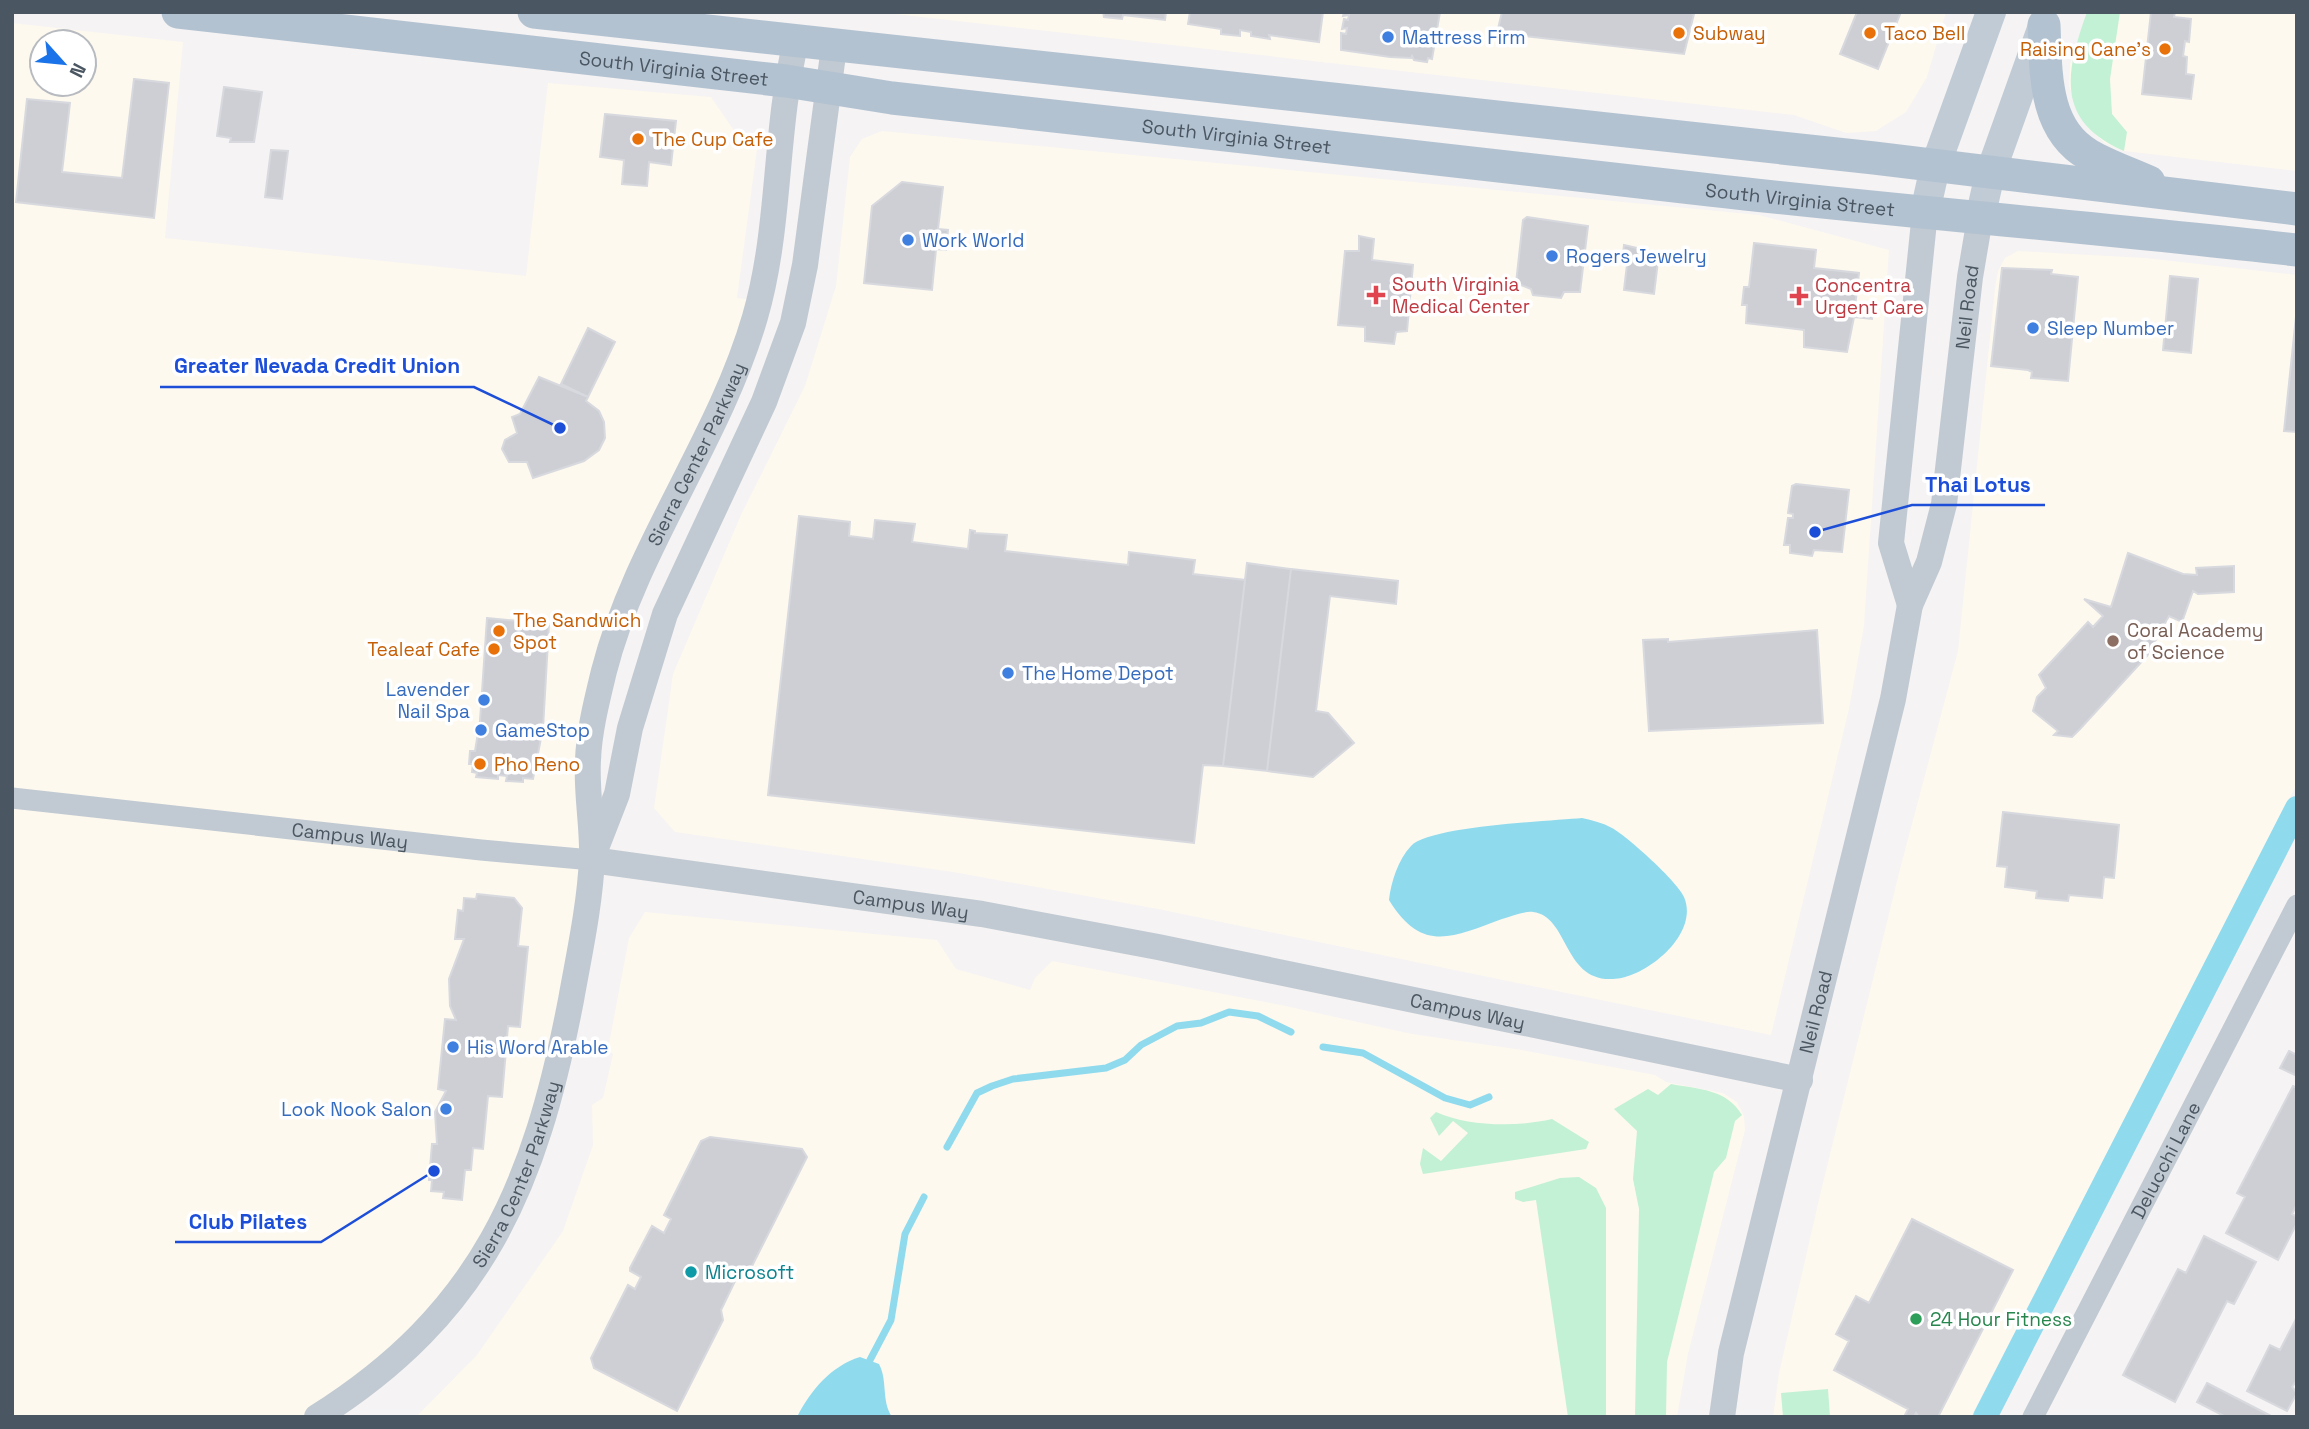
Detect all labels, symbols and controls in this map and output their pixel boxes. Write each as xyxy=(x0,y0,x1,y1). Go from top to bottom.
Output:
place label: Subway xyxy=(1693,21,1766,46)
place label: Taco Bell xyxy=(1884,21,1965,46)
place label: Mattress Firm xyxy=(1402,25,1526,50)
marker: Subway xyxy=(1671,25,1687,41)
marker: Taco Bell xyxy=(1862,25,1878,41)
north arrow xyxy=(28,28,98,98)
marker: Mattress Firm xyxy=(1380,29,1396,45)
place label: Raising Cane's xyxy=(2020,37,2151,62)
marker: Raising Cane's xyxy=(2157,41,2173,57)
street label: South Virginia Street xyxy=(578,45,770,91)
text: N xyxy=(64,59,92,82)
street label: South Virginia Street xyxy=(1141,113,1333,160)
place label: The Cup Cafe xyxy=(652,127,774,152)
marker: The Cup Cafe xyxy=(630,131,646,147)
street label: South Virginia Street xyxy=(1704,177,1896,222)
place label: Work World xyxy=(922,228,1024,253)
marker: Work World xyxy=(900,232,916,248)
place label: Rogers Jewelry xyxy=(1566,244,1707,269)
marker: Rogers Jewelry xyxy=(1544,248,1560,264)
street label: Neil Road xyxy=(1949,263,1984,351)
place label: South Virginia Medical Center xyxy=(1392,272,1530,319)
place label: Concentra Urgent Care xyxy=(1815,273,1924,320)
marker: South Virginia Medical Center xyxy=(1366,285,1386,305)
marker: Concentra Urgent Care xyxy=(1789,286,1809,306)
place label: Sleep Number xyxy=(2047,316,2174,341)
marker: Sleep Number xyxy=(2025,320,2041,336)
callout: Greater Nevada Credit Union xyxy=(160,345,474,387)
text: Greater Nevada Credit Union xyxy=(174,352,460,379)
street label: Sierra Center Parkway xyxy=(641,359,751,550)
callout: Thai Lotus xyxy=(1912,463,2045,505)
text: Thai Lotus xyxy=(1925,471,2031,498)
place label: The Sandwich Spot xyxy=(513,608,641,655)
place label: Coral Academy of Science xyxy=(2127,618,2263,665)
marker: The Sandwich Spot xyxy=(491,623,507,639)
marker: Coral Academy of Science xyxy=(2105,633,2121,649)
place label: Tealeaf Cafe xyxy=(367,637,480,662)
marker: Tealeaf Cafe xyxy=(486,641,502,657)
place label: The Home Depot xyxy=(1022,661,1174,686)
marker: The Home Depot xyxy=(1000,665,1016,681)
place label: Lavender Nail Spa xyxy=(386,677,470,724)
marker: Lavender Nail Spa xyxy=(476,692,492,708)
place label: GameStop xyxy=(495,718,590,743)
marker: GameStop xyxy=(473,722,489,738)
place label: Pho Reno xyxy=(494,752,580,777)
marker: Pho Reno xyxy=(472,756,488,772)
street label: Campus Way xyxy=(290,817,409,854)
street label: Campus Way xyxy=(851,884,971,925)
street label: Neil Road xyxy=(1793,968,1838,1056)
street label: Campus Way xyxy=(1408,987,1527,1035)
place label: His Word Arable xyxy=(467,1035,609,1060)
marker: His Word Arable xyxy=(445,1039,461,1055)
street label: Sierra Center Parkway xyxy=(466,1078,565,1272)
place label: Look Nook Salon xyxy=(281,1097,432,1122)
street label: Delucchi Lane xyxy=(2125,1097,2206,1223)
marker: Look Nook Salon xyxy=(438,1101,454,1117)
callout: Club Pilates xyxy=(175,1200,321,1242)
text: Club Pilates xyxy=(189,1208,307,1235)
place label: Microsoft xyxy=(705,1260,794,1285)
marker: Microsoft xyxy=(683,1264,699,1280)
place label: 24 Hour Fitness xyxy=(1930,1307,2072,1332)
marker: 24 Hour Fitness xyxy=(1908,1311,1924,1327)

